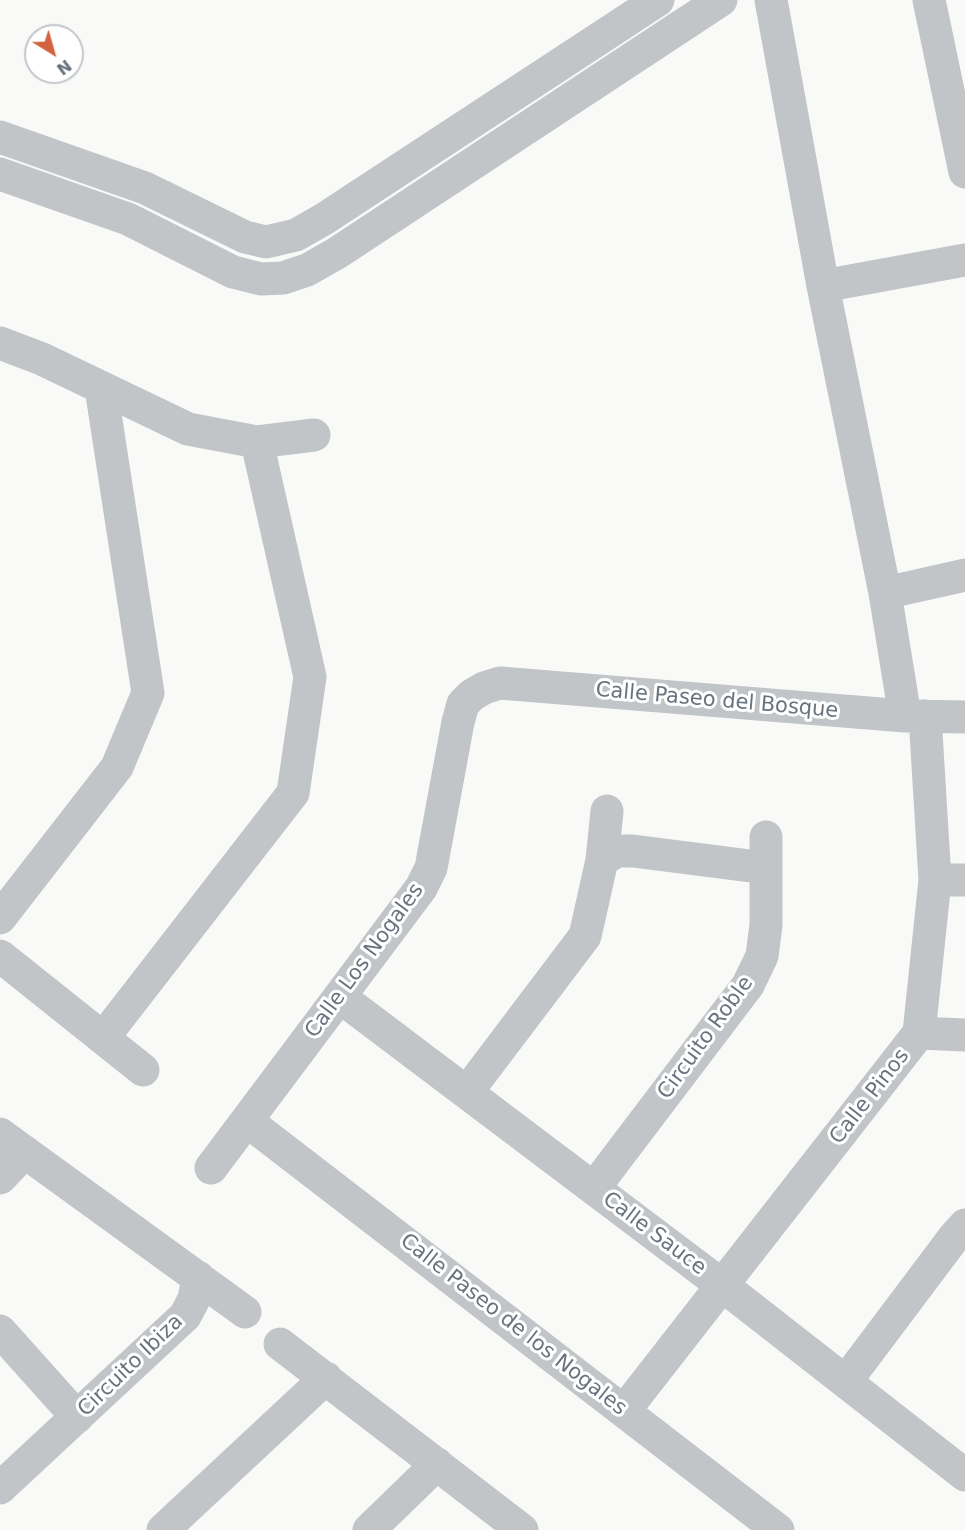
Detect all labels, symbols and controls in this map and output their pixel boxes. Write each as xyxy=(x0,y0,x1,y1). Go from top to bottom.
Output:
north arrow xyxy=(24,24,84,84)
text: N xyxy=(53,56,75,79)
street label: Calle Paseo del Bosque xyxy=(595,678,839,724)
street label: Calle Los Nogales xyxy=(300,879,430,1043)
street label: Circuito Roble xyxy=(653,972,759,1104)
street label: Calle Pinos xyxy=(825,1044,915,1150)
street label: Calle Sauce xyxy=(597,1187,711,1281)
street label: Calle Paseo de los Nogales xyxy=(395,1229,631,1421)
street label: Circuito Ibiza xyxy=(73,1310,189,1422)

